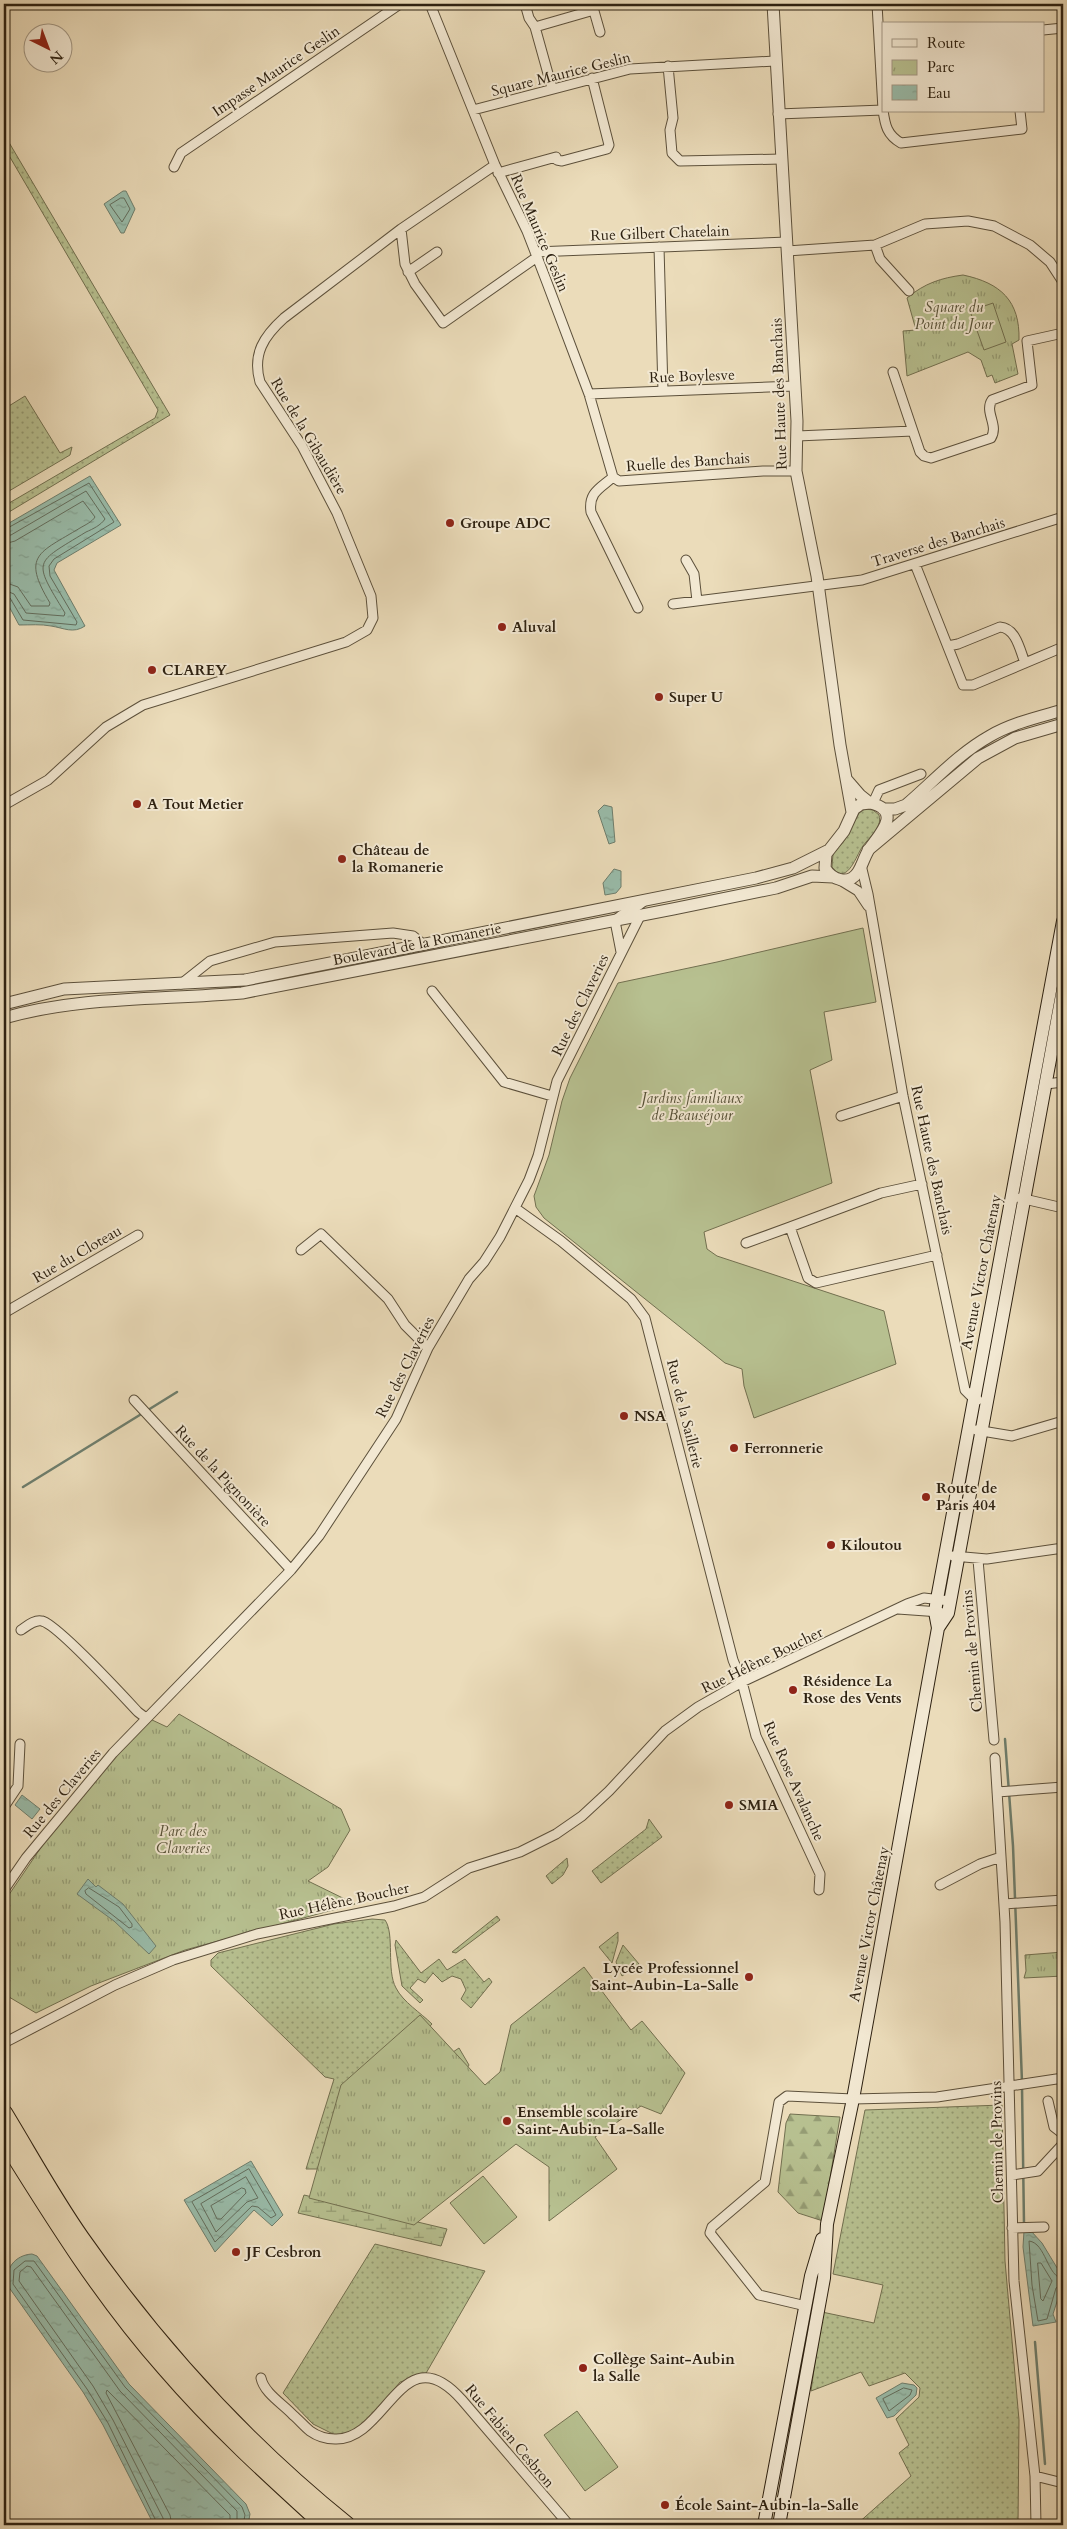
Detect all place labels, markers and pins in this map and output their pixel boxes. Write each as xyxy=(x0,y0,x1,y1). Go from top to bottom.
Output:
place label: Groupe ADC xyxy=(460,513,551,533)
marker: Groupe ADC xyxy=(444,517,456,529)
place label: Aluval xyxy=(512,617,557,637)
marker: Aluval xyxy=(496,621,508,633)
place label: CLAREY xyxy=(162,660,227,680)
marker: CLAREY xyxy=(146,664,158,676)
place label: Super U xyxy=(669,687,724,707)
marker: Super U xyxy=(653,691,665,703)
place label: A Tout Metier xyxy=(147,794,244,814)
marker: A Tout Metier xyxy=(131,798,143,810)
place label: Château de la Romanerie xyxy=(352,840,444,877)
marker: Château de la Romanerie xyxy=(336,853,348,865)
place label: NSA xyxy=(634,1406,667,1426)
marker: NSA xyxy=(618,1410,630,1422)
place label: Ferronnerie xyxy=(744,1438,824,1458)
marker: Ferronnerie xyxy=(728,1442,740,1454)
place label: Route de Paris 404 xyxy=(936,1478,997,1515)
marker: Route de Paris 404 xyxy=(920,1491,932,1503)
place label: Kiloutou xyxy=(841,1535,902,1555)
marker: Kiloutou xyxy=(825,1539,837,1551)
place label: Résidence La Rose des Vents xyxy=(803,1671,902,1708)
marker: Résidence La Rose des Vents xyxy=(787,1684,799,1696)
place label: SMIA xyxy=(739,1795,779,1815)
marker: SMIA xyxy=(723,1799,735,1811)
place label: Lycée Professionnel Saint-Aubin-La-Salle xyxy=(591,1958,740,1995)
marker: Lycée Professionnel Saint-Aubin-La-Salle xyxy=(743,1971,755,1983)
place label: Ensemble scolaire Saint-Aubin-La-Salle xyxy=(517,2102,665,2139)
marker: Ensemble scolaire Saint-Aubin-La-Salle xyxy=(501,2115,513,2127)
place label: JF Cesbron xyxy=(244,2242,322,2262)
marker: JF Cesbron xyxy=(230,2246,242,2258)
place label: Collège Saint-Aubin la Salle xyxy=(593,2349,735,2386)
marker: Collège Saint-Aubin la Salle xyxy=(577,2362,589,2374)
place label: École Saint-Aubin-la-Salle xyxy=(675,2495,859,2515)
marker: École Saint-Aubin-la-Salle xyxy=(659,2499,671,2511)

